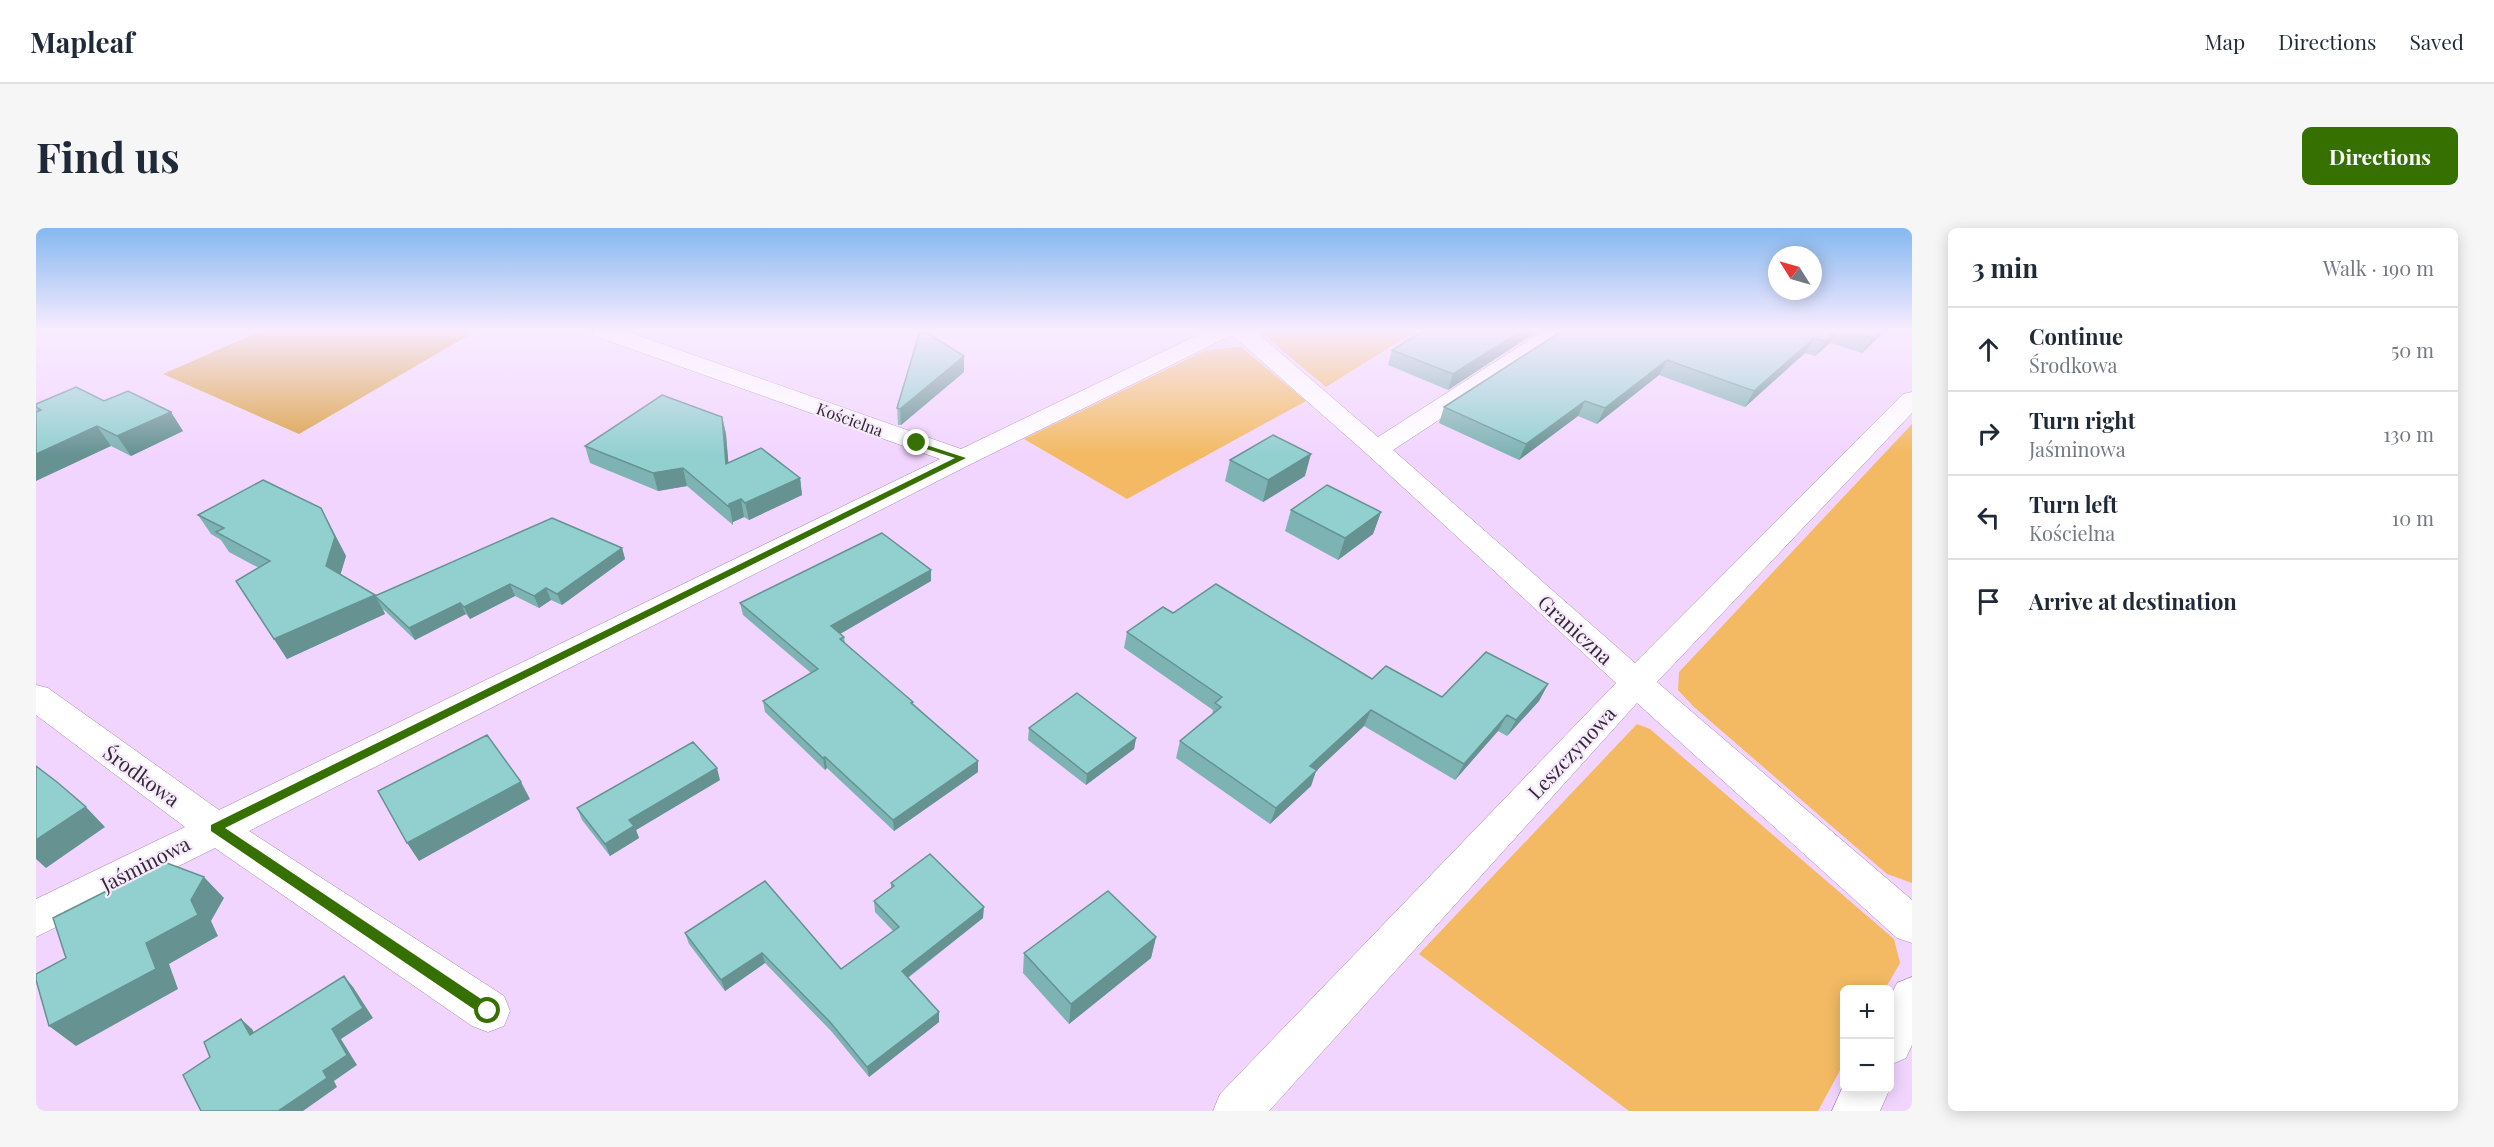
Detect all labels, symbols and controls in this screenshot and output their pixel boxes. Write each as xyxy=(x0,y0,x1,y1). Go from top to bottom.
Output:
text: Mapleaf xyxy=(30,23,134,60)
text: Map xyxy=(2204,27,2245,55)
text: Directions xyxy=(2278,27,2376,55)
text: Saved xyxy=(2409,27,2464,55)
button: Directions xyxy=(2302,127,2458,185)
text: Find us xyxy=(36,128,180,184)
north arrow xyxy=(1768,246,1822,300)
text: 3 min xyxy=(1972,250,2038,285)
text: Walk · 190 m xyxy=(2323,254,2434,281)
text: Continue xyxy=(2029,321,2123,351)
icon: ahead xyxy=(1972,333,2005,366)
text: 50 m xyxy=(2391,336,2434,363)
text: Środkowa xyxy=(2029,351,2117,378)
street label: Kościelna xyxy=(814,397,886,441)
text: Turn right xyxy=(2029,405,2135,435)
icon: right xyxy=(1972,417,2005,450)
text: 130 m xyxy=(2383,420,2434,447)
route end xyxy=(903,429,929,455)
text: Jaśminowa xyxy=(2029,435,2126,462)
text: Turn left xyxy=(2029,489,2118,519)
icon: left xyxy=(1972,501,2005,534)
text: 10 m xyxy=(2392,504,2434,531)
text: Kościelna xyxy=(2029,519,2115,546)
icon: arrive xyxy=(1972,585,2005,618)
text: Arrive at destination xyxy=(2029,586,2237,616)
street label: Graniczna xyxy=(1533,588,1619,670)
street label: Leszczynowa xyxy=(1521,700,1621,804)
street label: Środkowa xyxy=(98,738,186,812)
street label: Jaśminowa xyxy=(95,829,194,897)
map controls xyxy=(1840,985,1894,1093)
button: + xyxy=(1840,985,1894,1039)
route start xyxy=(474,997,500,1023)
button: − xyxy=(1840,1039,1894,1093)

